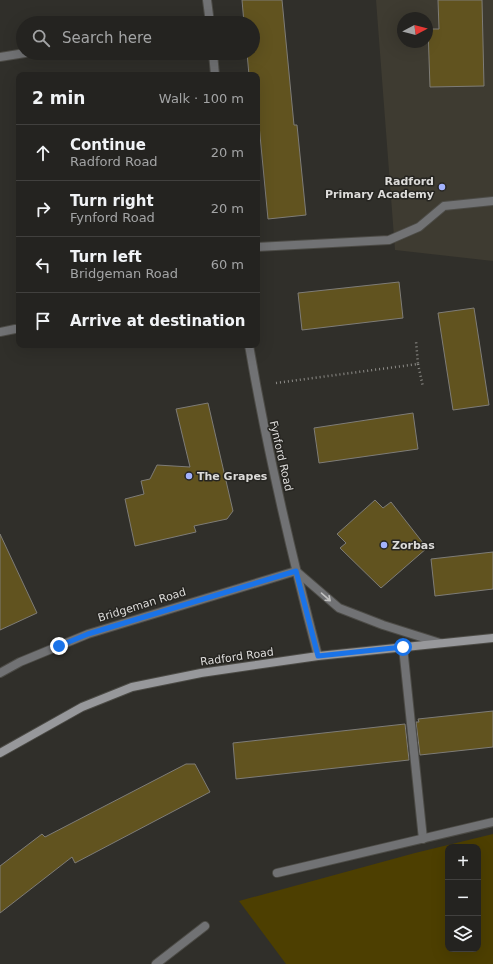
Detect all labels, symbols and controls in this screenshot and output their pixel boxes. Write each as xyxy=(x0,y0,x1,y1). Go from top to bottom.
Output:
north arrow xyxy=(397,12,433,48)
search box xyxy=(16,16,260,60)
icon: search xyxy=(30,27,52,49)
text: Search here xyxy=(62,29,152,47)
text: 2 min xyxy=(32,88,85,108)
text: Walk · 100 m xyxy=(159,91,244,106)
text: Continue xyxy=(70,136,146,154)
icon: ahead xyxy=(32,142,54,164)
text: 20 m xyxy=(211,145,244,160)
text: Radford Road xyxy=(70,154,158,169)
place label: Radford Primary Academy xyxy=(325,175,434,201)
marker: Radford Primary Academy xyxy=(437,182,447,192)
text: Turn right xyxy=(70,192,154,210)
icon: right xyxy=(32,198,54,220)
text: 20 m xyxy=(211,201,244,216)
text: Fynford Road xyxy=(70,210,155,225)
text: Turn left xyxy=(70,248,142,266)
icon: left xyxy=(32,254,54,276)
text: 60 m xyxy=(211,257,244,272)
text: Bridgeman Road xyxy=(70,266,178,281)
icon: arrive xyxy=(32,310,54,332)
text: Arrive at destination xyxy=(70,312,245,330)
street label: Fynford Road xyxy=(267,420,295,492)
place label: The Grapes xyxy=(197,470,268,483)
marker: The Grapes xyxy=(184,471,194,481)
place label: Zorbas xyxy=(392,539,435,552)
marker: Zorbas xyxy=(379,540,389,550)
street label: Bridgeman Road xyxy=(96,585,188,625)
one-way arrow xyxy=(320,592,331,601)
route end xyxy=(50,637,68,655)
route start xyxy=(394,638,412,656)
street label: Radford Road xyxy=(199,645,275,669)
map controls xyxy=(445,844,481,952)
button: + xyxy=(445,844,481,880)
button: − xyxy=(445,880,481,916)
button: layers xyxy=(445,916,481,952)

